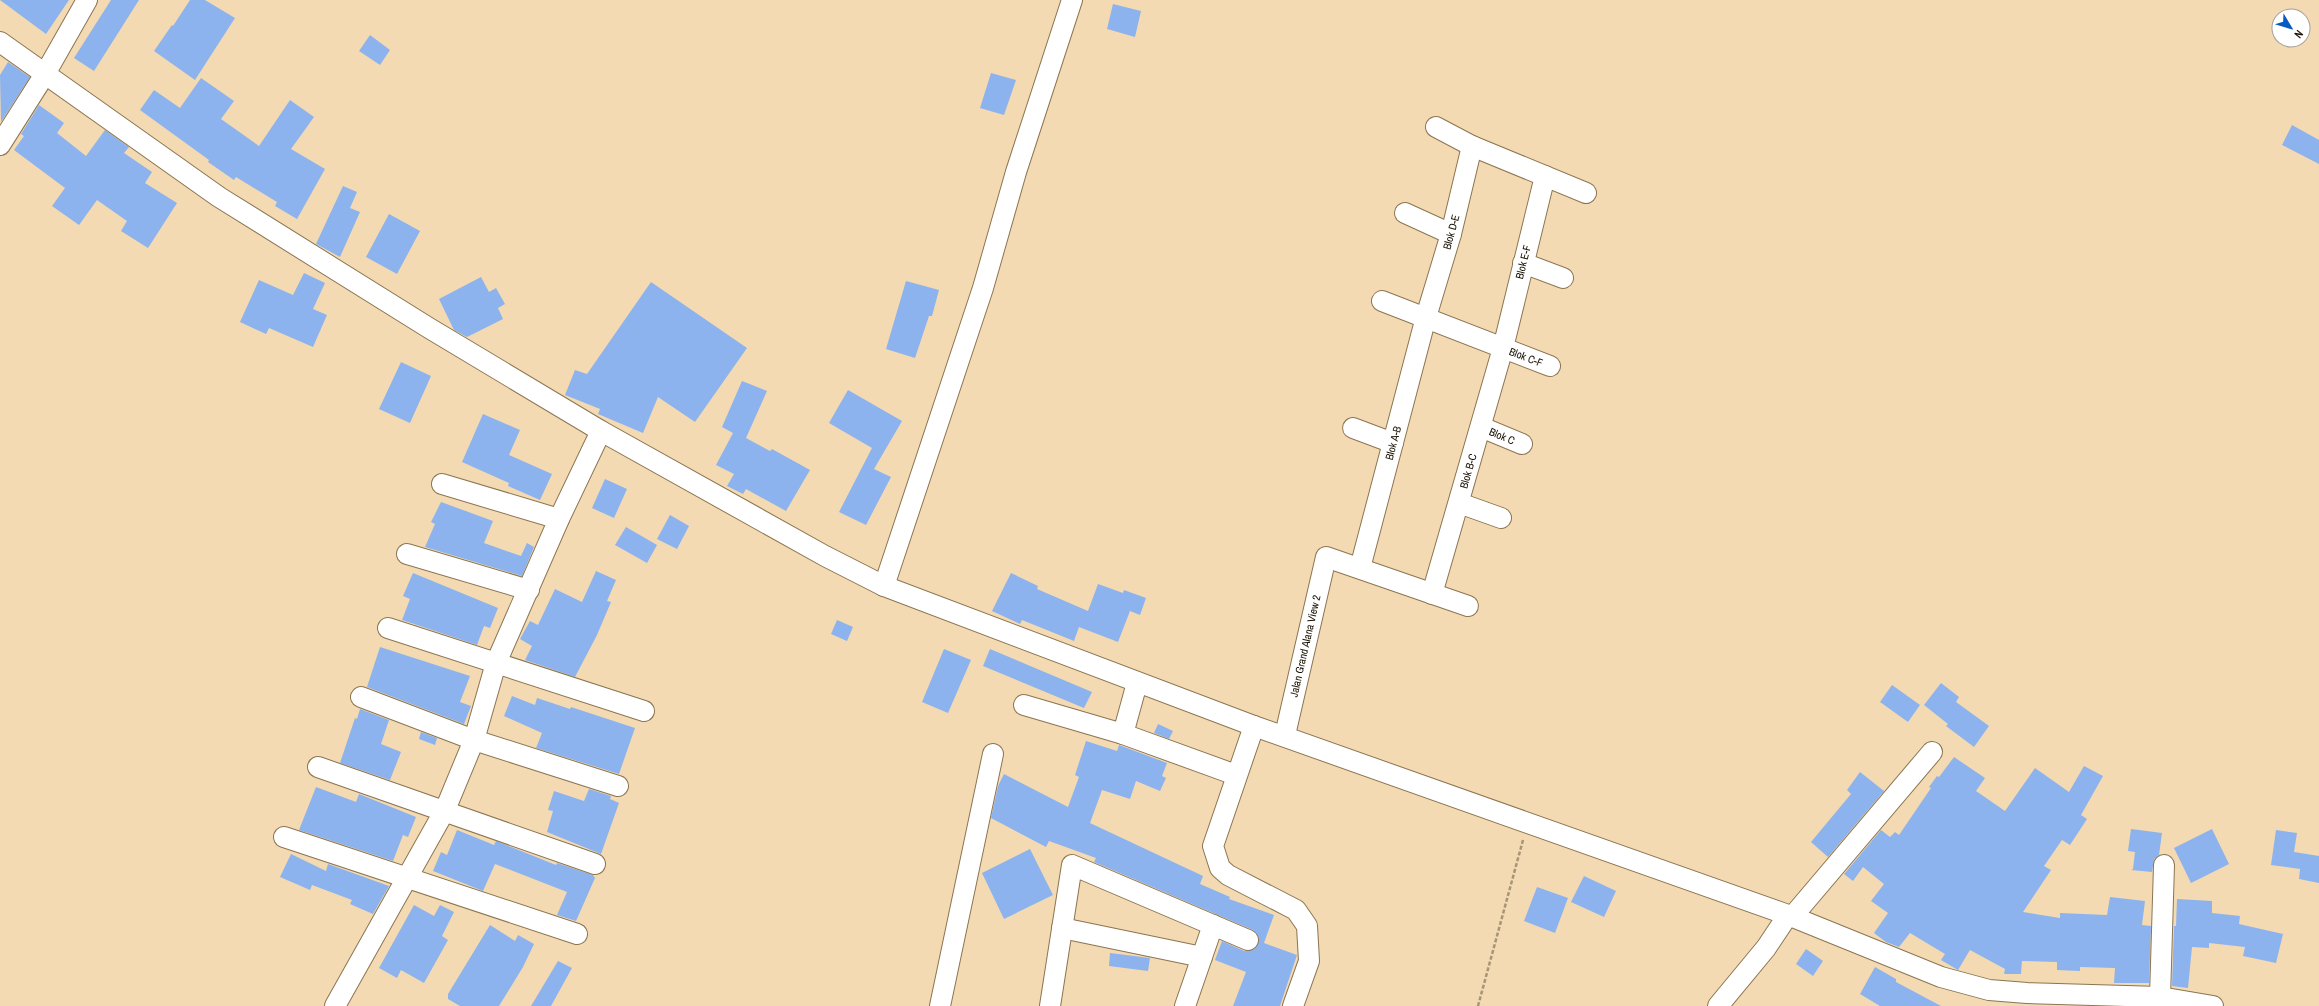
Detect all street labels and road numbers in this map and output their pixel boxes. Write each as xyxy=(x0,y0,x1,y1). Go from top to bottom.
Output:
street label: Blok D-E xyxy=(1440,213,1462,251)
street label: Blok E-F xyxy=(1512,243,1534,280)
street label: Blok C-F xyxy=(1507,344,1545,370)
street label: Blok A-B xyxy=(1382,424,1404,462)
street label: Blok C xyxy=(1487,424,1517,448)
street label: Blok B-C xyxy=(1456,452,1480,490)
street label: Jalan Grand Alana View 2 xyxy=(1286,594,1324,698)

